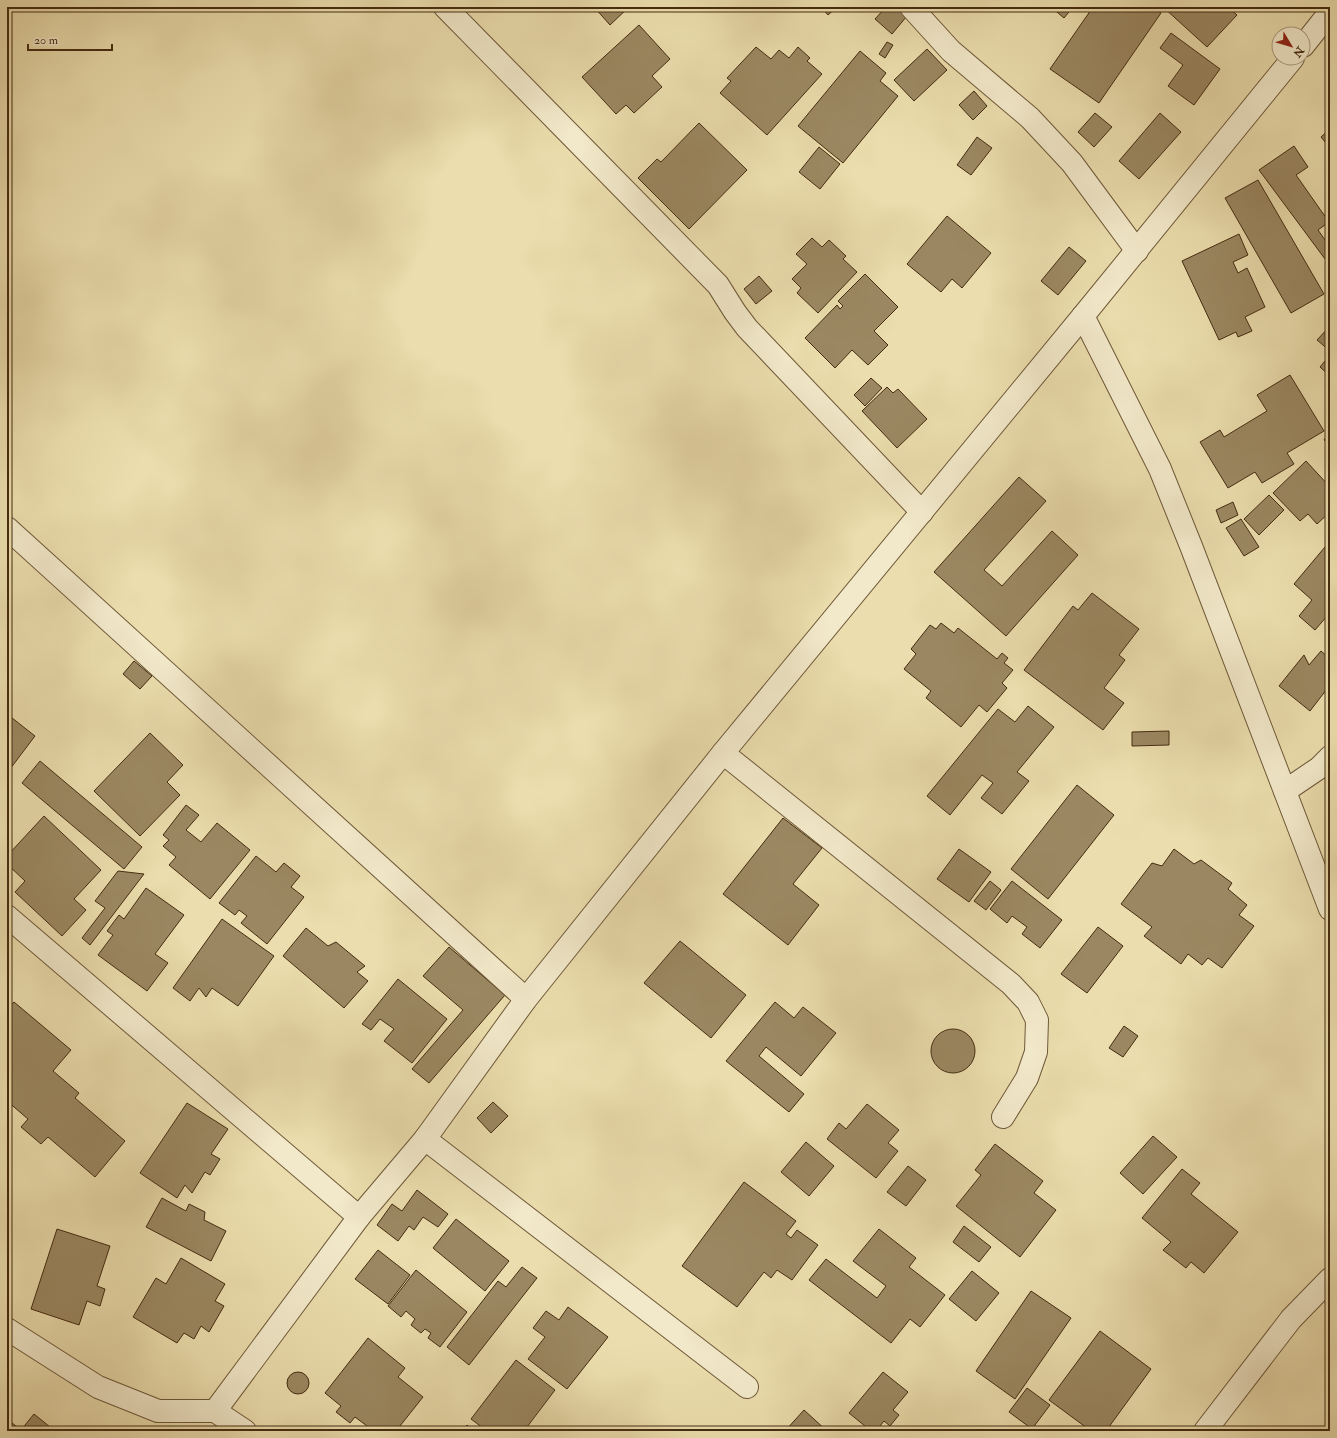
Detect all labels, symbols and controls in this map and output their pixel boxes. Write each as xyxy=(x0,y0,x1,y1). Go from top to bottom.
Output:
scale bar xyxy=(28,26,112,52)
north arrow xyxy=(1271,26,1311,66)
text: 20 m xyxy=(34,33,59,48)
text: N xyxy=(1290,43,1307,61)

